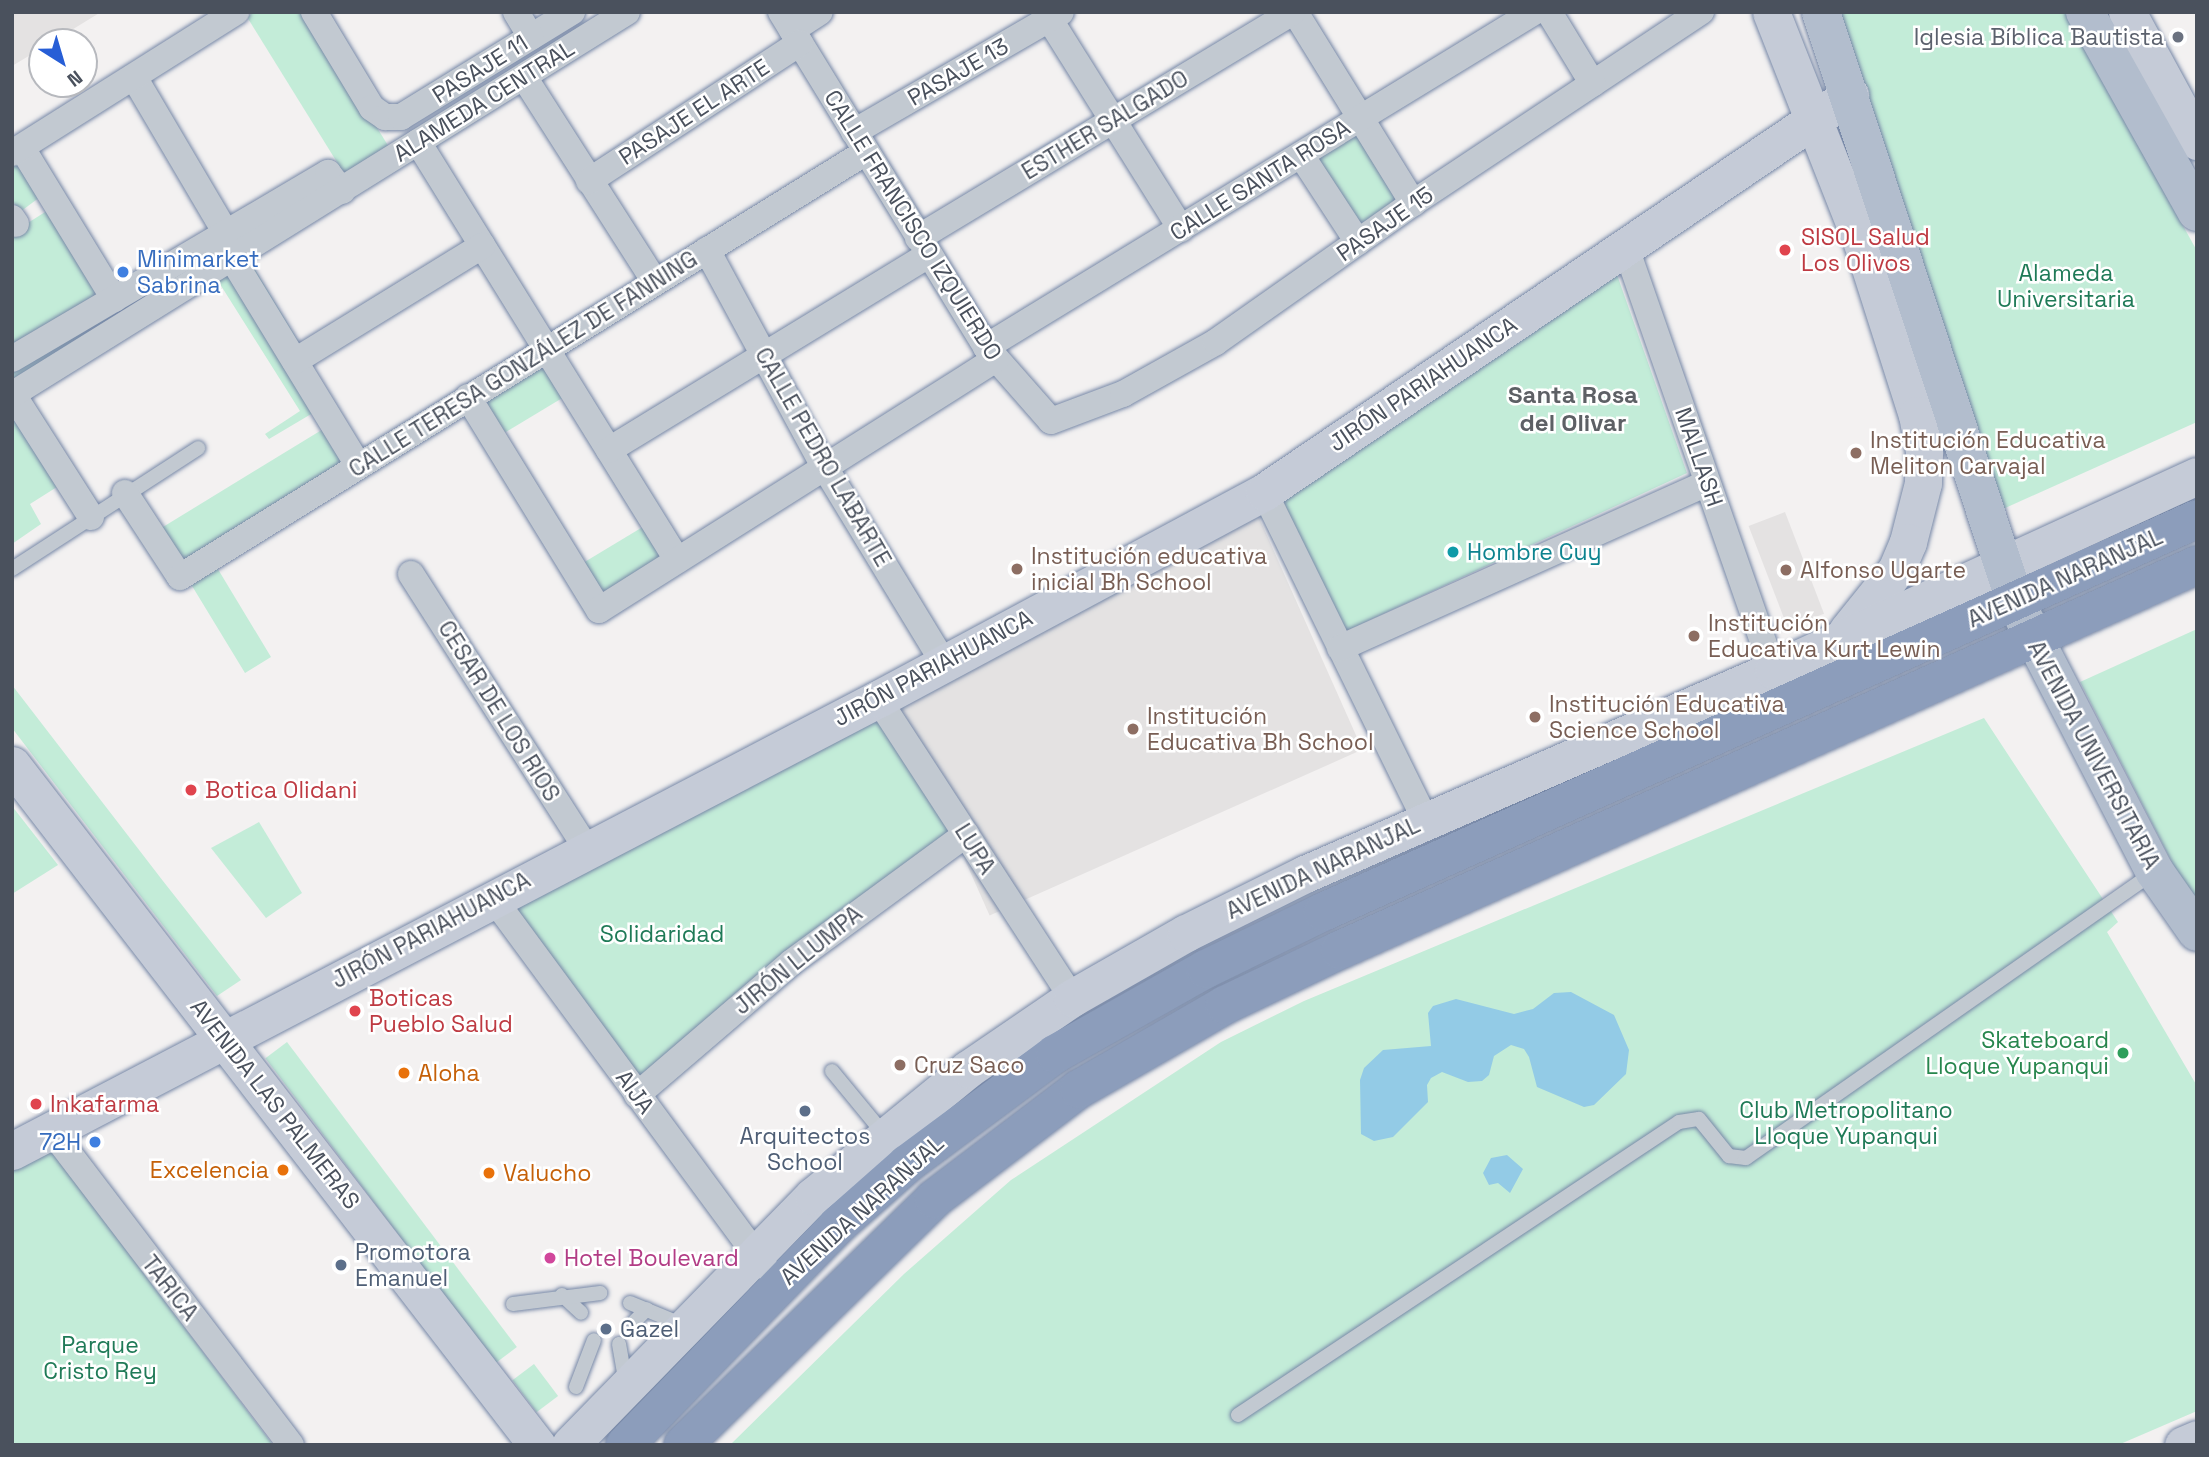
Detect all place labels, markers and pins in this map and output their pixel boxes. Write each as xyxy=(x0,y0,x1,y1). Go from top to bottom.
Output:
place label: Iglesia Bíblica Bautista xyxy=(1914,23,2164,51)
marker: Iglesia Bíblica Bautista xyxy=(2170,29,2186,45)
place label: SISOL Salud Los Olivos xyxy=(1801,223,1931,277)
marker: SISOL Salud Los Olivos xyxy=(1775,240,1795,260)
place label: Minimarket Sabrina xyxy=(137,245,259,299)
marker: Minimarket Sabrina xyxy=(115,264,131,280)
place label: Institución Educativa Meliton Carvajal xyxy=(1870,426,2106,480)
marker: Institución Educativa Meliton Carvajal xyxy=(1848,445,1864,461)
place label: Hombre Cuy xyxy=(1467,538,1602,566)
place label: Institución educativa inicial Bh School xyxy=(1031,542,1267,596)
marker: Hombre Cuy xyxy=(1445,544,1461,560)
place label: Alfonso Ugarte xyxy=(1800,556,1966,584)
marker: Institución educativa inicial Bh School xyxy=(1009,561,1025,577)
marker: Alfonso Ugarte xyxy=(1778,562,1794,578)
place label: Institución Educativa Kurt Lewin xyxy=(1708,609,1941,663)
marker: Institución Educativa Kurt Lewin xyxy=(1686,628,1702,644)
place label: Institución Educativa Science School xyxy=(1549,690,1785,744)
place label: Institución Educativa Bh School xyxy=(1147,702,1374,756)
marker: Institución Educativa Science School xyxy=(1527,709,1543,725)
marker: Institución Educativa Bh School xyxy=(1125,721,1141,737)
place label: Botica Olidani xyxy=(205,776,358,804)
marker: Botica Olidani xyxy=(183,782,199,798)
place label: Boticas Pueblo Salud xyxy=(369,984,513,1038)
marker: Boticas Pueblo Salud xyxy=(347,1003,363,1019)
place label: Skateboard Lloque Yupanqui xyxy=(1925,1026,2109,1080)
marker: Skateboard Lloque Yupanqui xyxy=(2115,1045,2131,1061)
place label: Cruz Saco xyxy=(914,1051,1024,1079)
marker: Cruz Saco xyxy=(892,1057,908,1073)
place label: Aloha xyxy=(418,1059,480,1087)
marker: Aloha xyxy=(396,1065,412,1081)
place label: Inkafarma xyxy=(50,1090,159,1118)
marker: Inkafarma xyxy=(28,1096,44,1112)
marker: Arquitectos School xyxy=(797,1103,813,1119)
place label: Arquitectos School xyxy=(740,1122,870,1176)
place label: 72H xyxy=(39,1128,81,1156)
marker: 72H xyxy=(87,1134,103,1150)
place label: Excelencia xyxy=(150,1156,269,1184)
place label: Valucho xyxy=(503,1159,591,1187)
marker: Excelencia xyxy=(275,1162,291,1178)
marker: Valucho xyxy=(481,1165,497,1181)
place label: Promotora Emanuel xyxy=(355,1238,471,1292)
place label: Hotel Boulevard xyxy=(564,1244,739,1272)
marker: Hotel Boulevard xyxy=(542,1250,558,1266)
marker: Promotora Emanuel xyxy=(333,1257,349,1273)
place label: Gazel xyxy=(620,1315,679,1343)
marker: Gazel xyxy=(598,1321,614,1337)

